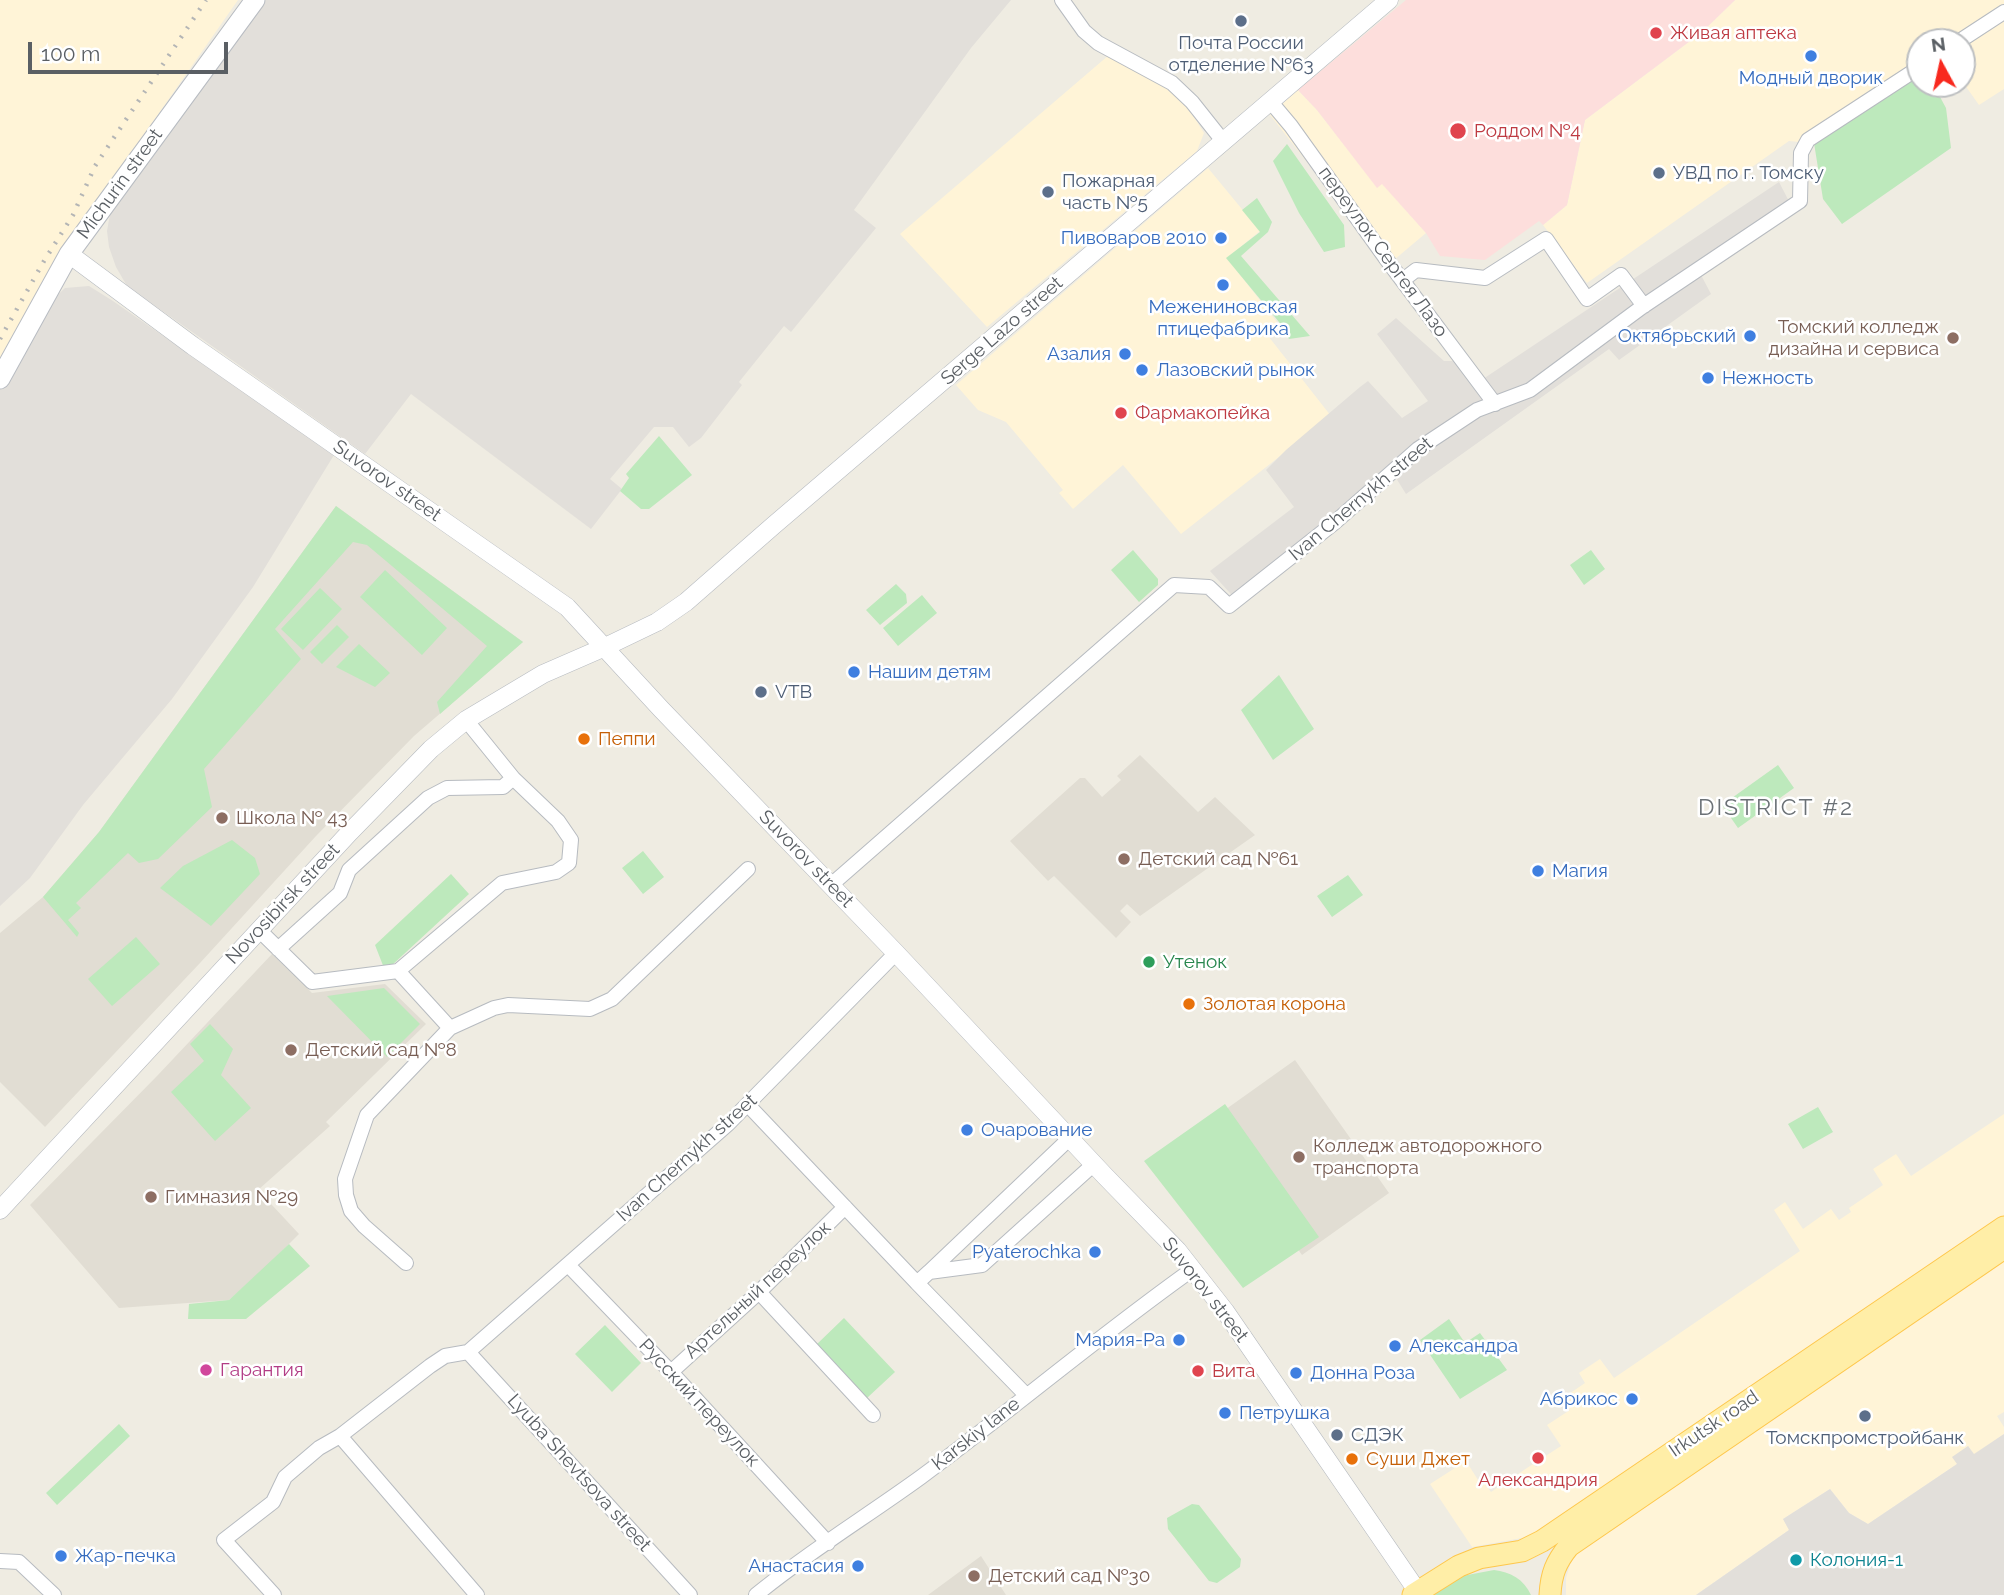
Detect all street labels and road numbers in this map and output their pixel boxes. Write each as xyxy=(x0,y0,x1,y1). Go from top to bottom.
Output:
street label: Michurin street xyxy=(72,124,168,244)
street label: переулок Сергея Лазо xyxy=(1313,162,1453,342)
street label: Serge Lazo street xyxy=(936,272,1068,390)
street label: Ivan Chernykh street xyxy=(1285,432,1437,566)
street label: Suvorov street xyxy=(329,435,445,527)
street label: Suvorov street xyxy=(754,806,858,912)
street label: Novosibirsk street xyxy=(221,839,345,969)
street label: Ivan Chernykh street xyxy=(612,1089,762,1227)
street label: Артельный переулок xyxy=(680,1216,836,1364)
street label: Suvorov street xyxy=(1157,1233,1253,1347)
street label: Русский переулок xyxy=(634,1334,764,1472)
street label: Irkutsk road xyxy=(1665,1386,1763,1462)
street label: Lyuba Shevtsova street xyxy=(502,1390,656,1556)
street label: Karskiy lane xyxy=(927,1393,1025,1475)

